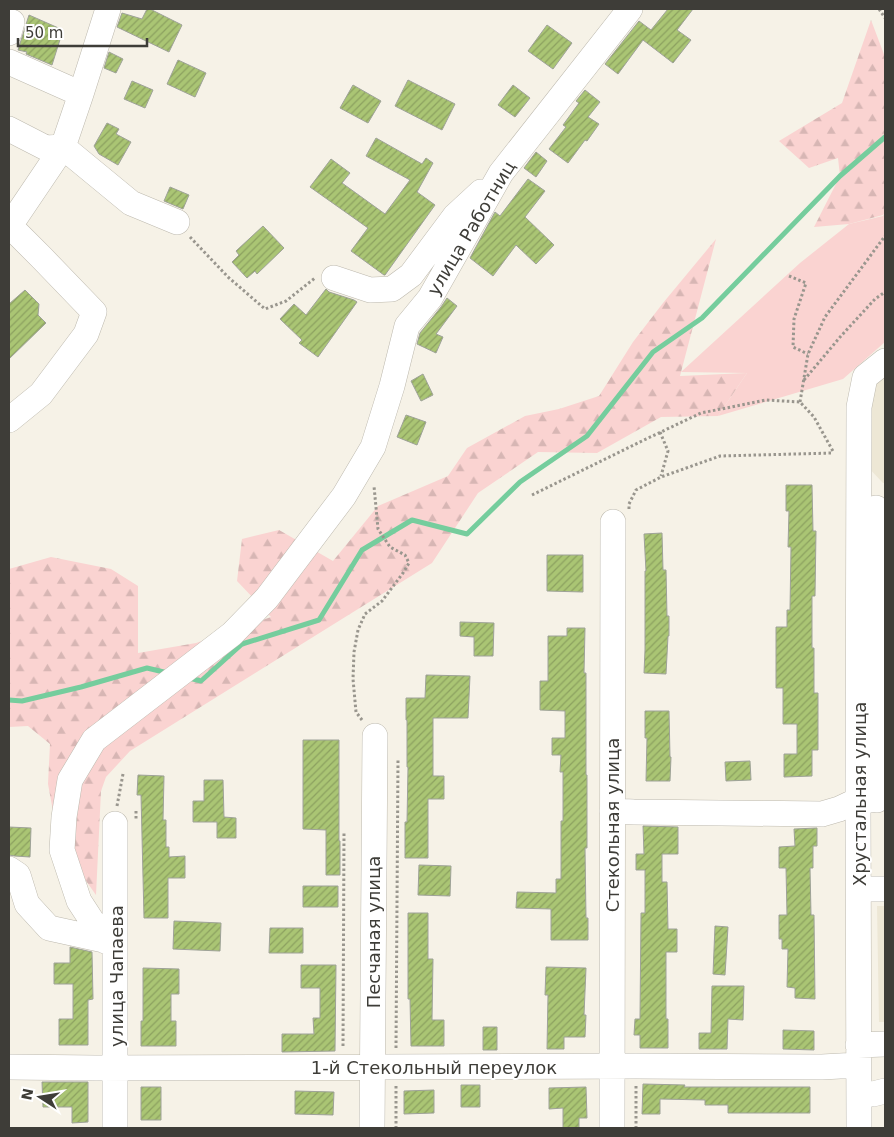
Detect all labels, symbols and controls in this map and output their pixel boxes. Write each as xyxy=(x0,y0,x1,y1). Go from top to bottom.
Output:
scale bar xyxy=(18,15,146,47)
text: 50 m xyxy=(25,24,63,42)
street label: улица Работниц xyxy=(423,157,519,299)
street label: Хрустальная улица xyxy=(849,702,870,886)
street label: Стекольная улица xyxy=(602,738,623,912)
street label: Песчаная улица xyxy=(363,856,384,1008)
street label: улица Чапаева xyxy=(106,905,127,1047)
street label: 1-й Стекольный переулок xyxy=(311,1057,557,1078)
north arrow xyxy=(15,1072,65,1122)
text: N xyxy=(18,1087,36,1102)

